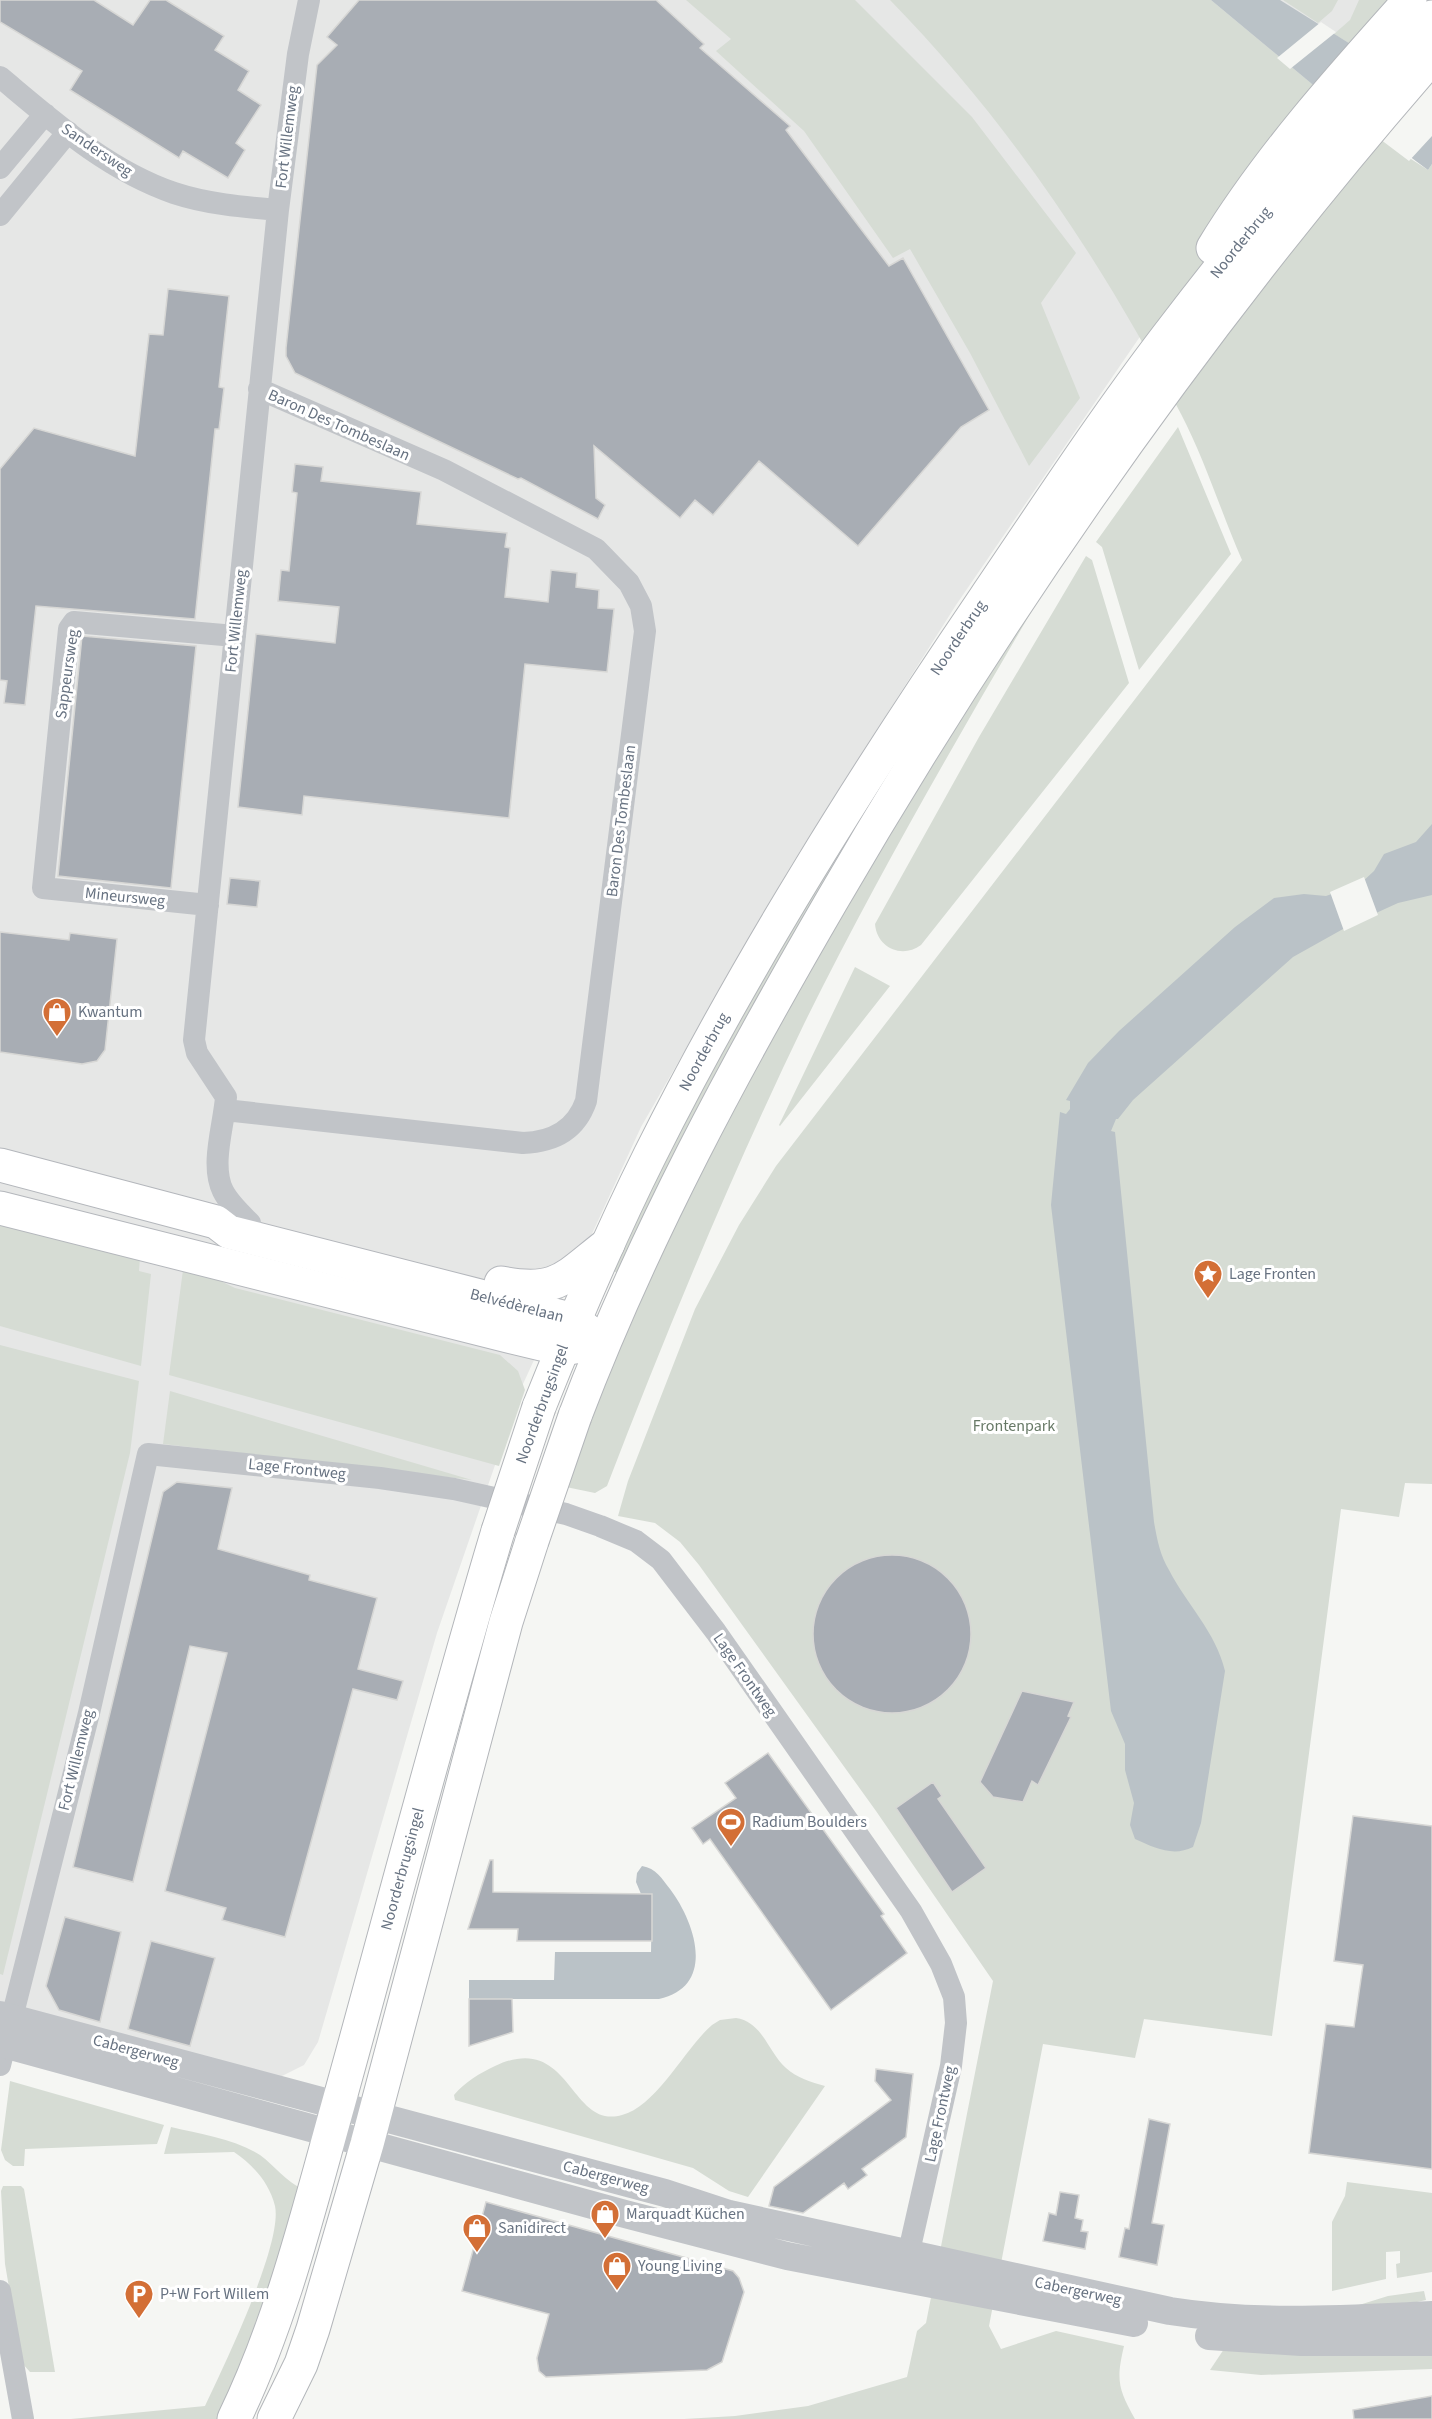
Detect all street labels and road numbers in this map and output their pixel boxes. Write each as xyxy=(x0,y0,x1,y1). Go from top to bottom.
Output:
street label: Fort Willemweg xyxy=(270,84,304,190)
street label: Sandersweg xyxy=(57,118,137,182)
street label: Noorderbrug xyxy=(1205,202,1276,283)
street label: Baron Des Tombeslaan xyxy=(265,384,413,466)
street label: Fort Willemweg xyxy=(220,568,252,674)
street label: Noorderbrug xyxy=(925,596,992,680)
street label: Sappeursweg xyxy=(50,628,84,720)
street label: Baron Des Tombeslaan xyxy=(601,744,641,898)
street label: Mineursweg xyxy=(84,882,166,912)
street label: Noorderbrug xyxy=(674,1008,734,1095)
street label: Belvédèrelaan xyxy=(468,1283,566,1328)
street label: Noorderbrugsingel xyxy=(510,1341,574,1467)
street label: Lage Frontweg xyxy=(247,1453,347,1485)
street label: Lage Frontweg xyxy=(708,1629,782,1721)
street label: Fort Willemweg xyxy=(53,1707,99,1813)
street label: Noorderbrugsingel xyxy=(375,1805,430,1933)
street label: Cabergerweg xyxy=(91,2029,181,2073)
street label: Lage Frontweg xyxy=(919,2064,961,2164)
street label: Cabergerweg xyxy=(561,2155,651,2199)
street label: Cabergerweg xyxy=(1033,2271,1123,2311)

